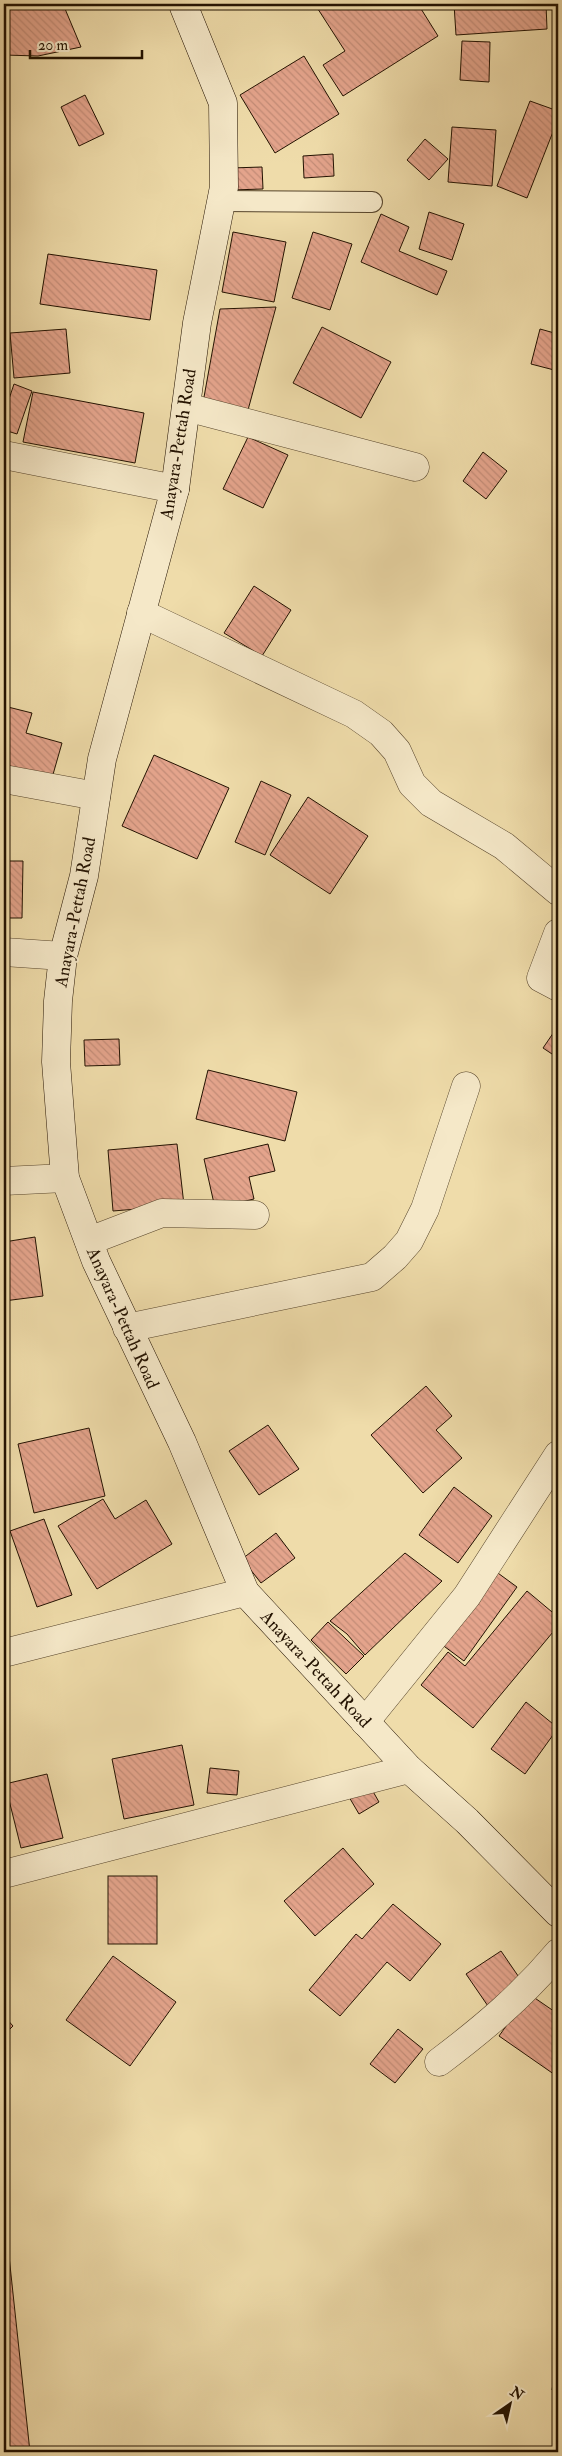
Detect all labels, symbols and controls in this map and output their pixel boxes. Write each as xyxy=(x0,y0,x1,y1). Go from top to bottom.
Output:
scale bar xyxy=(30,28,142,60)
text: 20 m xyxy=(38,36,68,55)
street label: Anayara-Pettah Road xyxy=(155,367,202,522)
street label: Anayara-Pettah Road xyxy=(49,835,101,990)
street label: Anayara-Pettah Road xyxy=(81,1243,164,1393)
street label: Anayara-Pettah Road xyxy=(255,1605,376,1733)
north arrow xyxy=(484,2378,534,2428)
text: N xyxy=(506,2383,527,2404)

